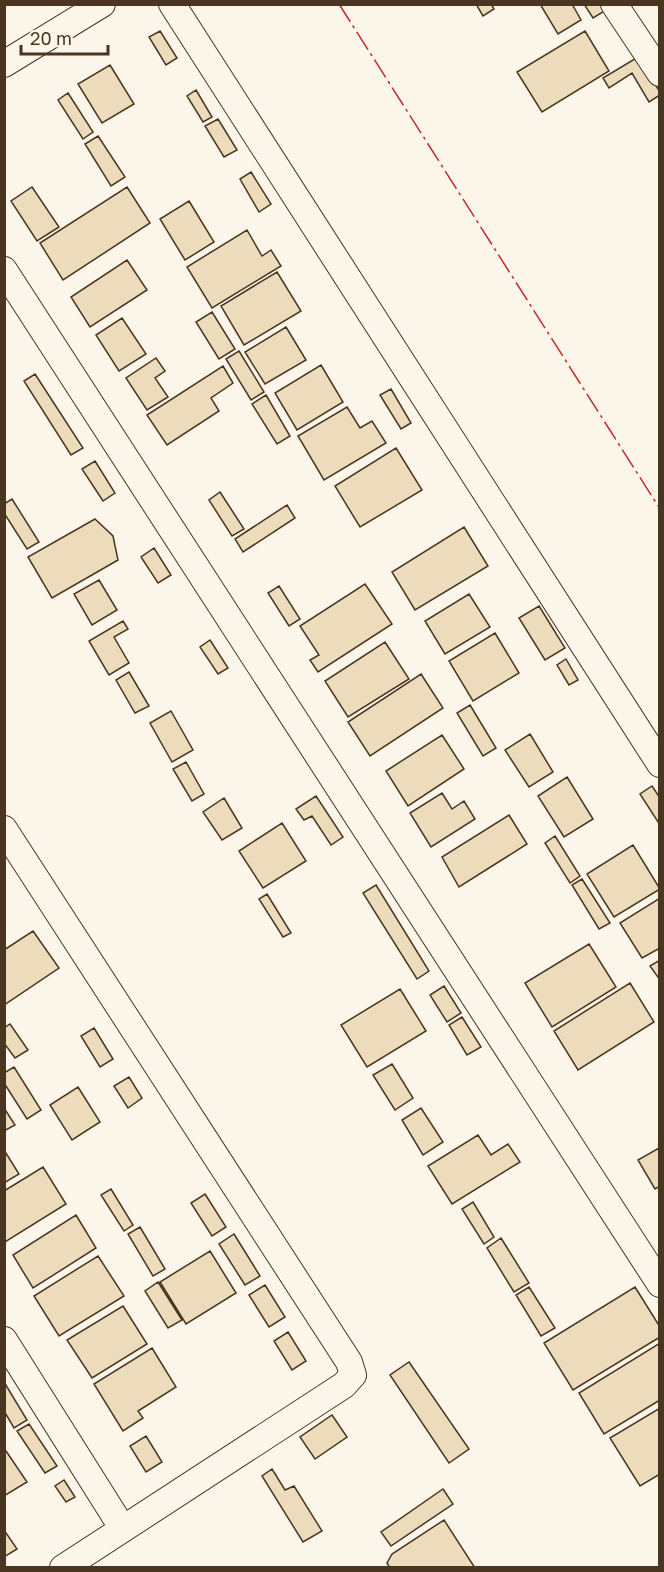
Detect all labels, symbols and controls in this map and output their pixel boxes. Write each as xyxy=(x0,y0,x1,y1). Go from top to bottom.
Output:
scale bar xyxy=(21,18,108,56)
text: 20 m xyxy=(30,27,72,49)

